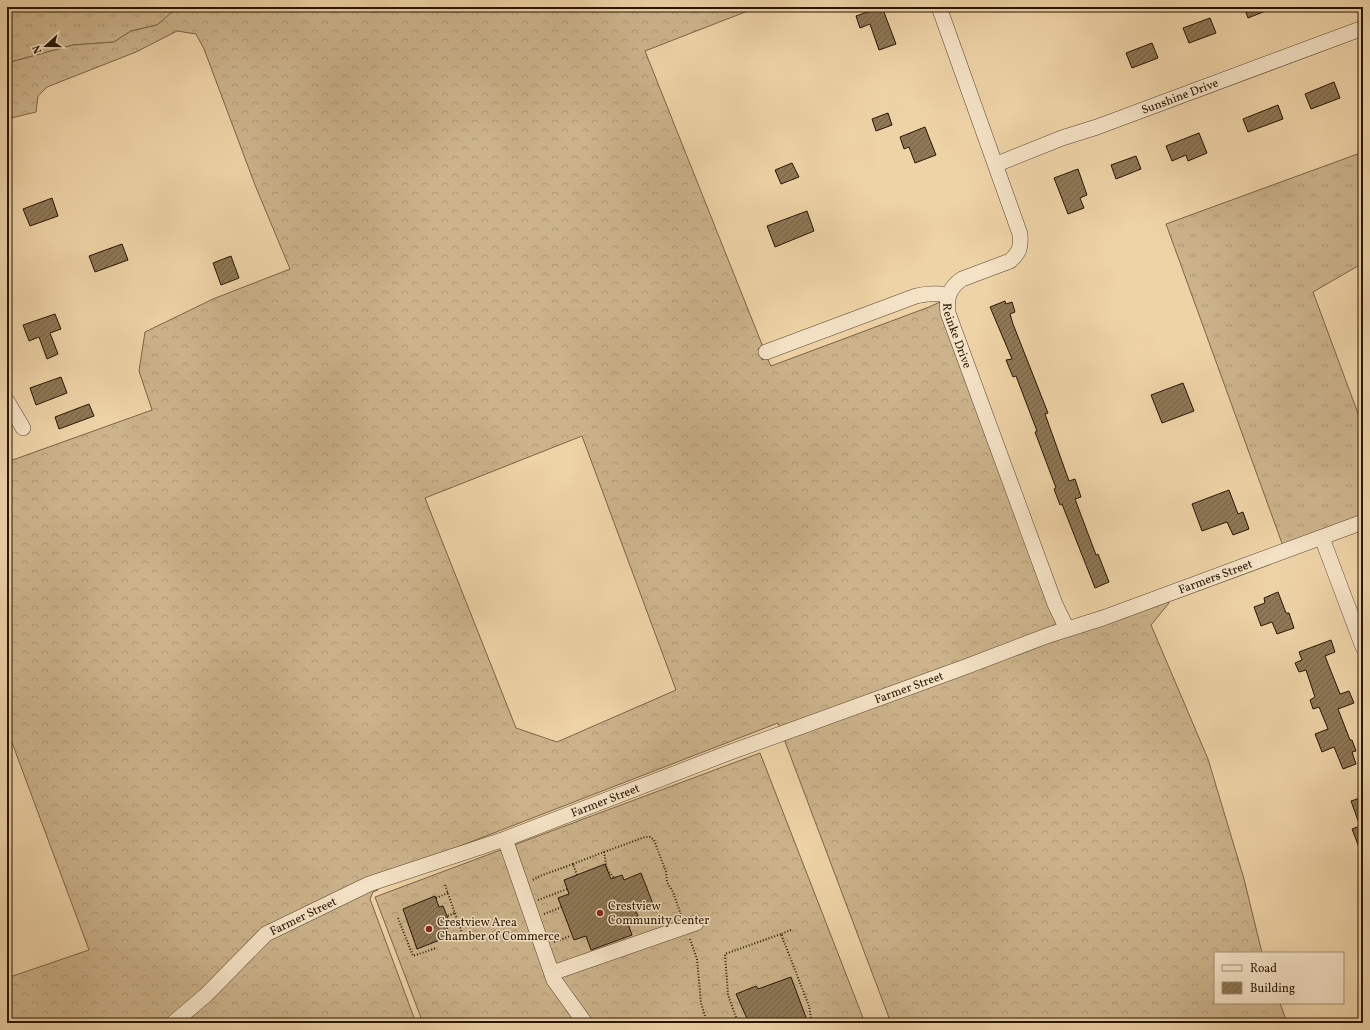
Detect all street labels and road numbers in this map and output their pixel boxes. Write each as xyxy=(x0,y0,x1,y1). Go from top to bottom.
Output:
street label: Sunshine Drive xyxy=(1139,75,1221,119)
street label: Reinke Drive xyxy=(938,303,975,371)
street label: Farmers Street xyxy=(1177,557,1255,598)
street label: Farmer Street xyxy=(872,668,946,708)
street label: Farmer Street xyxy=(569,781,642,822)
street label: Farmer Street xyxy=(267,894,340,940)

